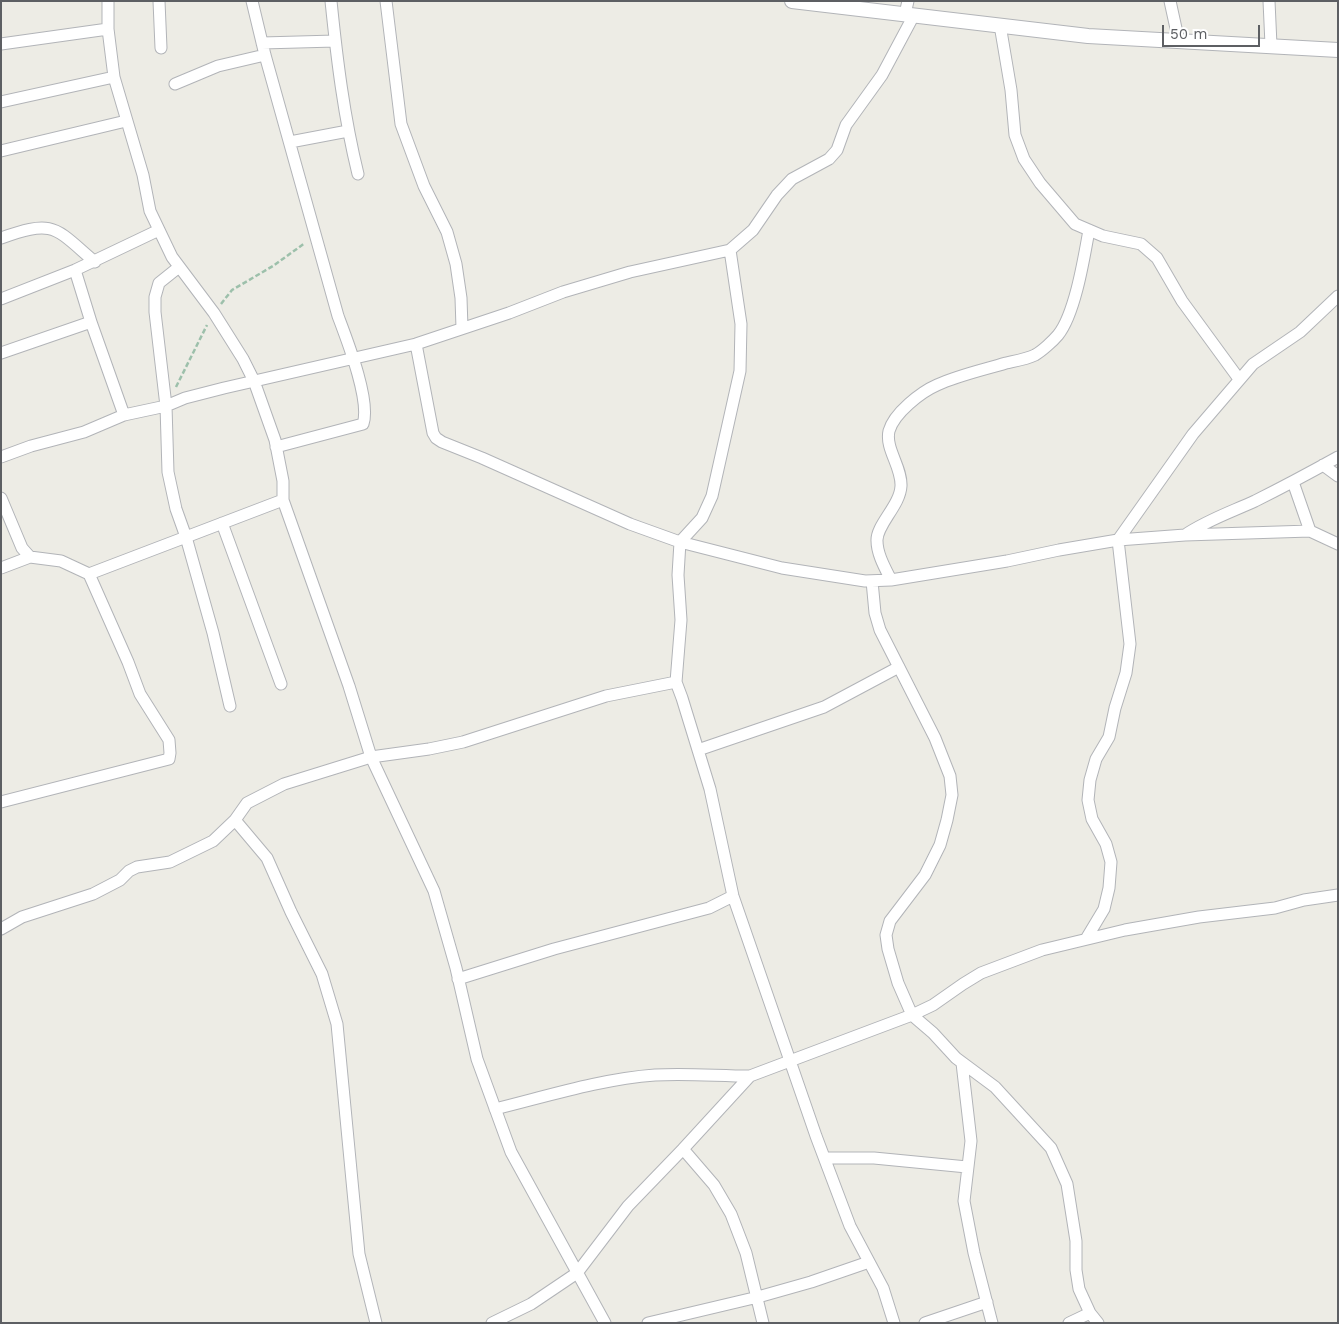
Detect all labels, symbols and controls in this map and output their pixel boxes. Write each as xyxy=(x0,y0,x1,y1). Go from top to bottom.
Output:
scale bar xyxy=(1164,15,1262,47)
text: 50 m xyxy=(1170,25,1207,43)

